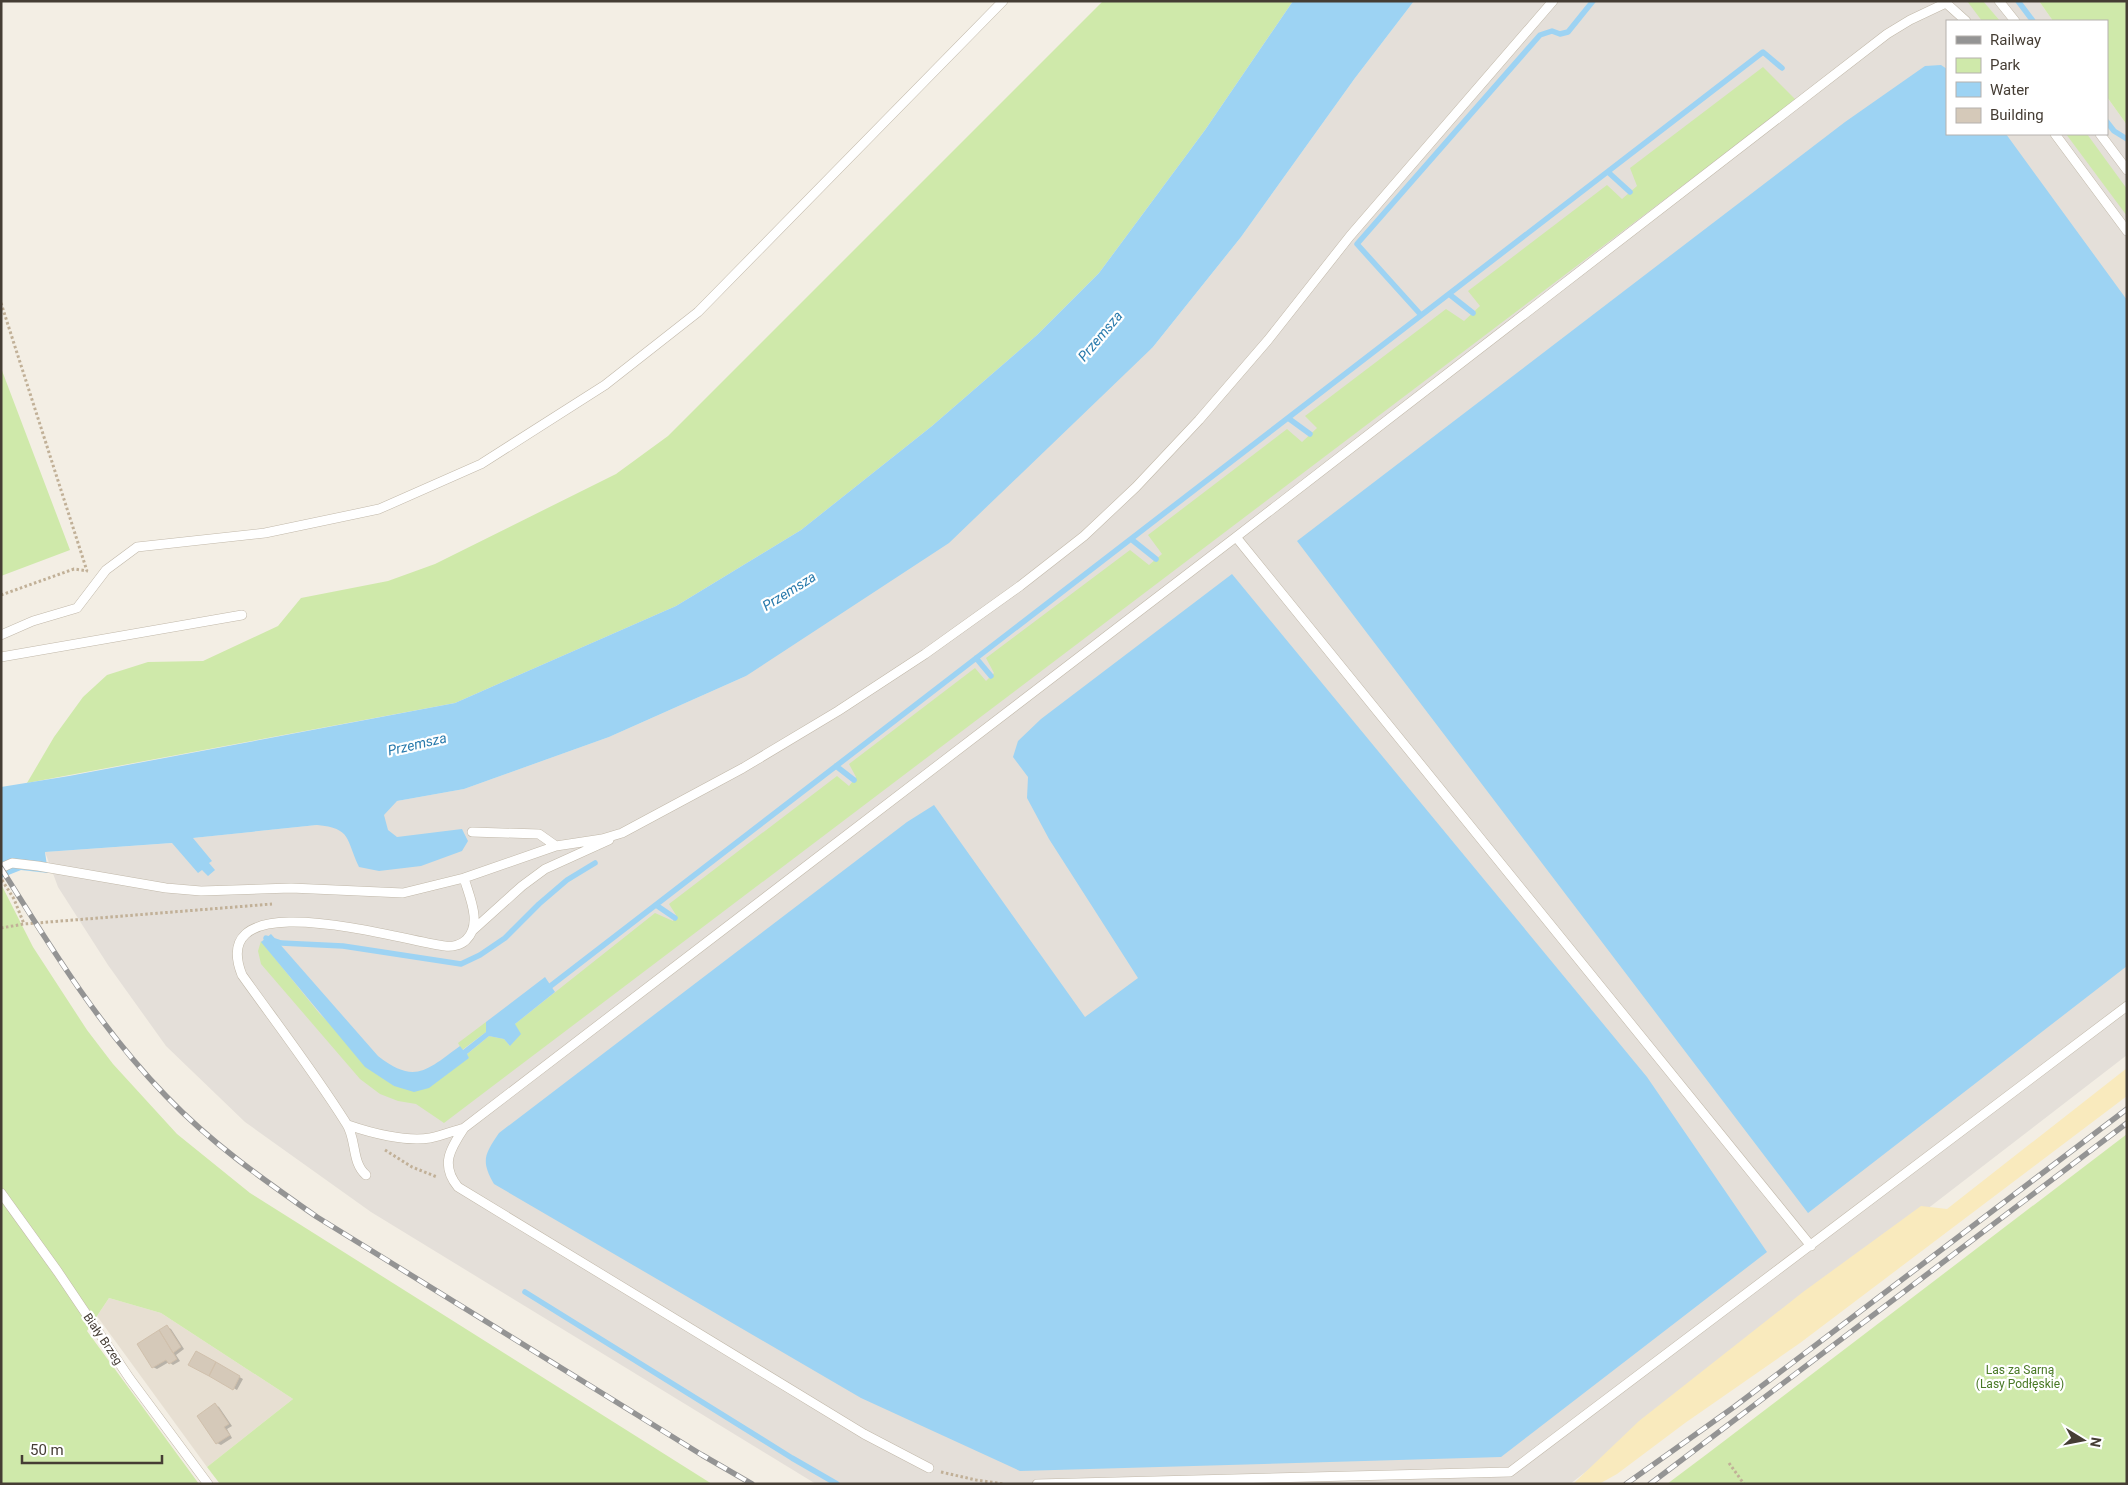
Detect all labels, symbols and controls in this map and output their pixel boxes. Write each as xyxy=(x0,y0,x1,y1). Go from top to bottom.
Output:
legend xyxy=(1946,20,2108,135)
text: Railway xyxy=(1990,31,2041,49)
text: Park xyxy=(1990,56,2021,74)
text: Water xyxy=(1990,81,2029,99)
text: Building xyxy=(1990,106,2044,124)
water label: Przemsza xyxy=(1075,308,1125,364)
water label: Przemsza xyxy=(759,568,819,614)
water label: Przemsza xyxy=(386,729,448,759)
street label: Biały Brzeg xyxy=(81,1310,125,1368)
park label: Las za Sarną (Lasy Podłęskie) xyxy=(1976,1363,2064,1391)
north arrow xyxy=(2058,1415,2108,1465)
scale bar xyxy=(22,1432,162,1464)
text: N xyxy=(2087,1436,2105,1449)
text: 50 m xyxy=(30,1441,64,1459)

